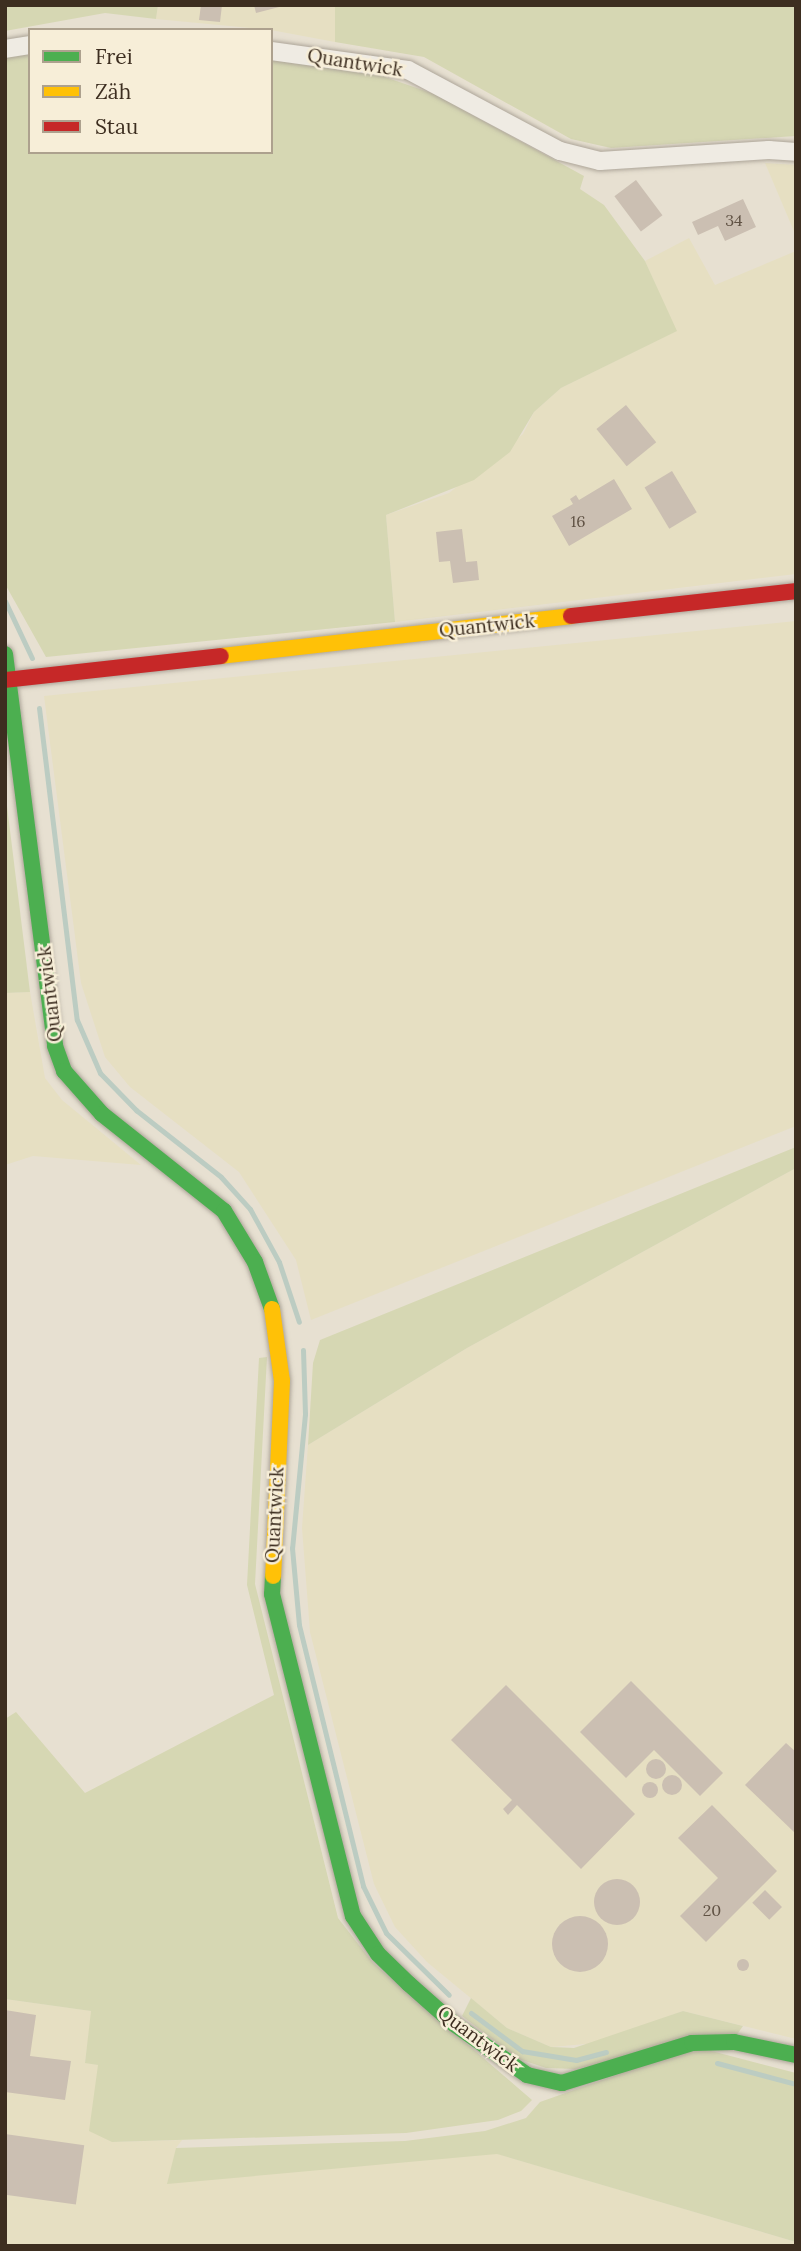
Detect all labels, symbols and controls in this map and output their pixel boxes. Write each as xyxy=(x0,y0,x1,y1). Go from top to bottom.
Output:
legend xyxy=(28,28,273,154)
text: Frei xyxy=(95,43,133,70)
street label: Quantwick xyxy=(306,44,404,82)
text: Zäh xyxy=(95,78,131,105)
text: Stau xyxy=(95,113,138,140)
house number: 34 xyxy=(725,210,743,230)
house number: 16 xyxy=(570,511,586,531)
street label: Quantwick xyxy=(438,610,536,642)
street label: Quantwick xyxy=(33,945,67,1043)
street label: Quantwick xyxy=(261,1466,289,1564)
house number: 20 xyxy=(703,1900,721,1920)
street label: Quantwick xyxy=(433,2001,523,2077)

